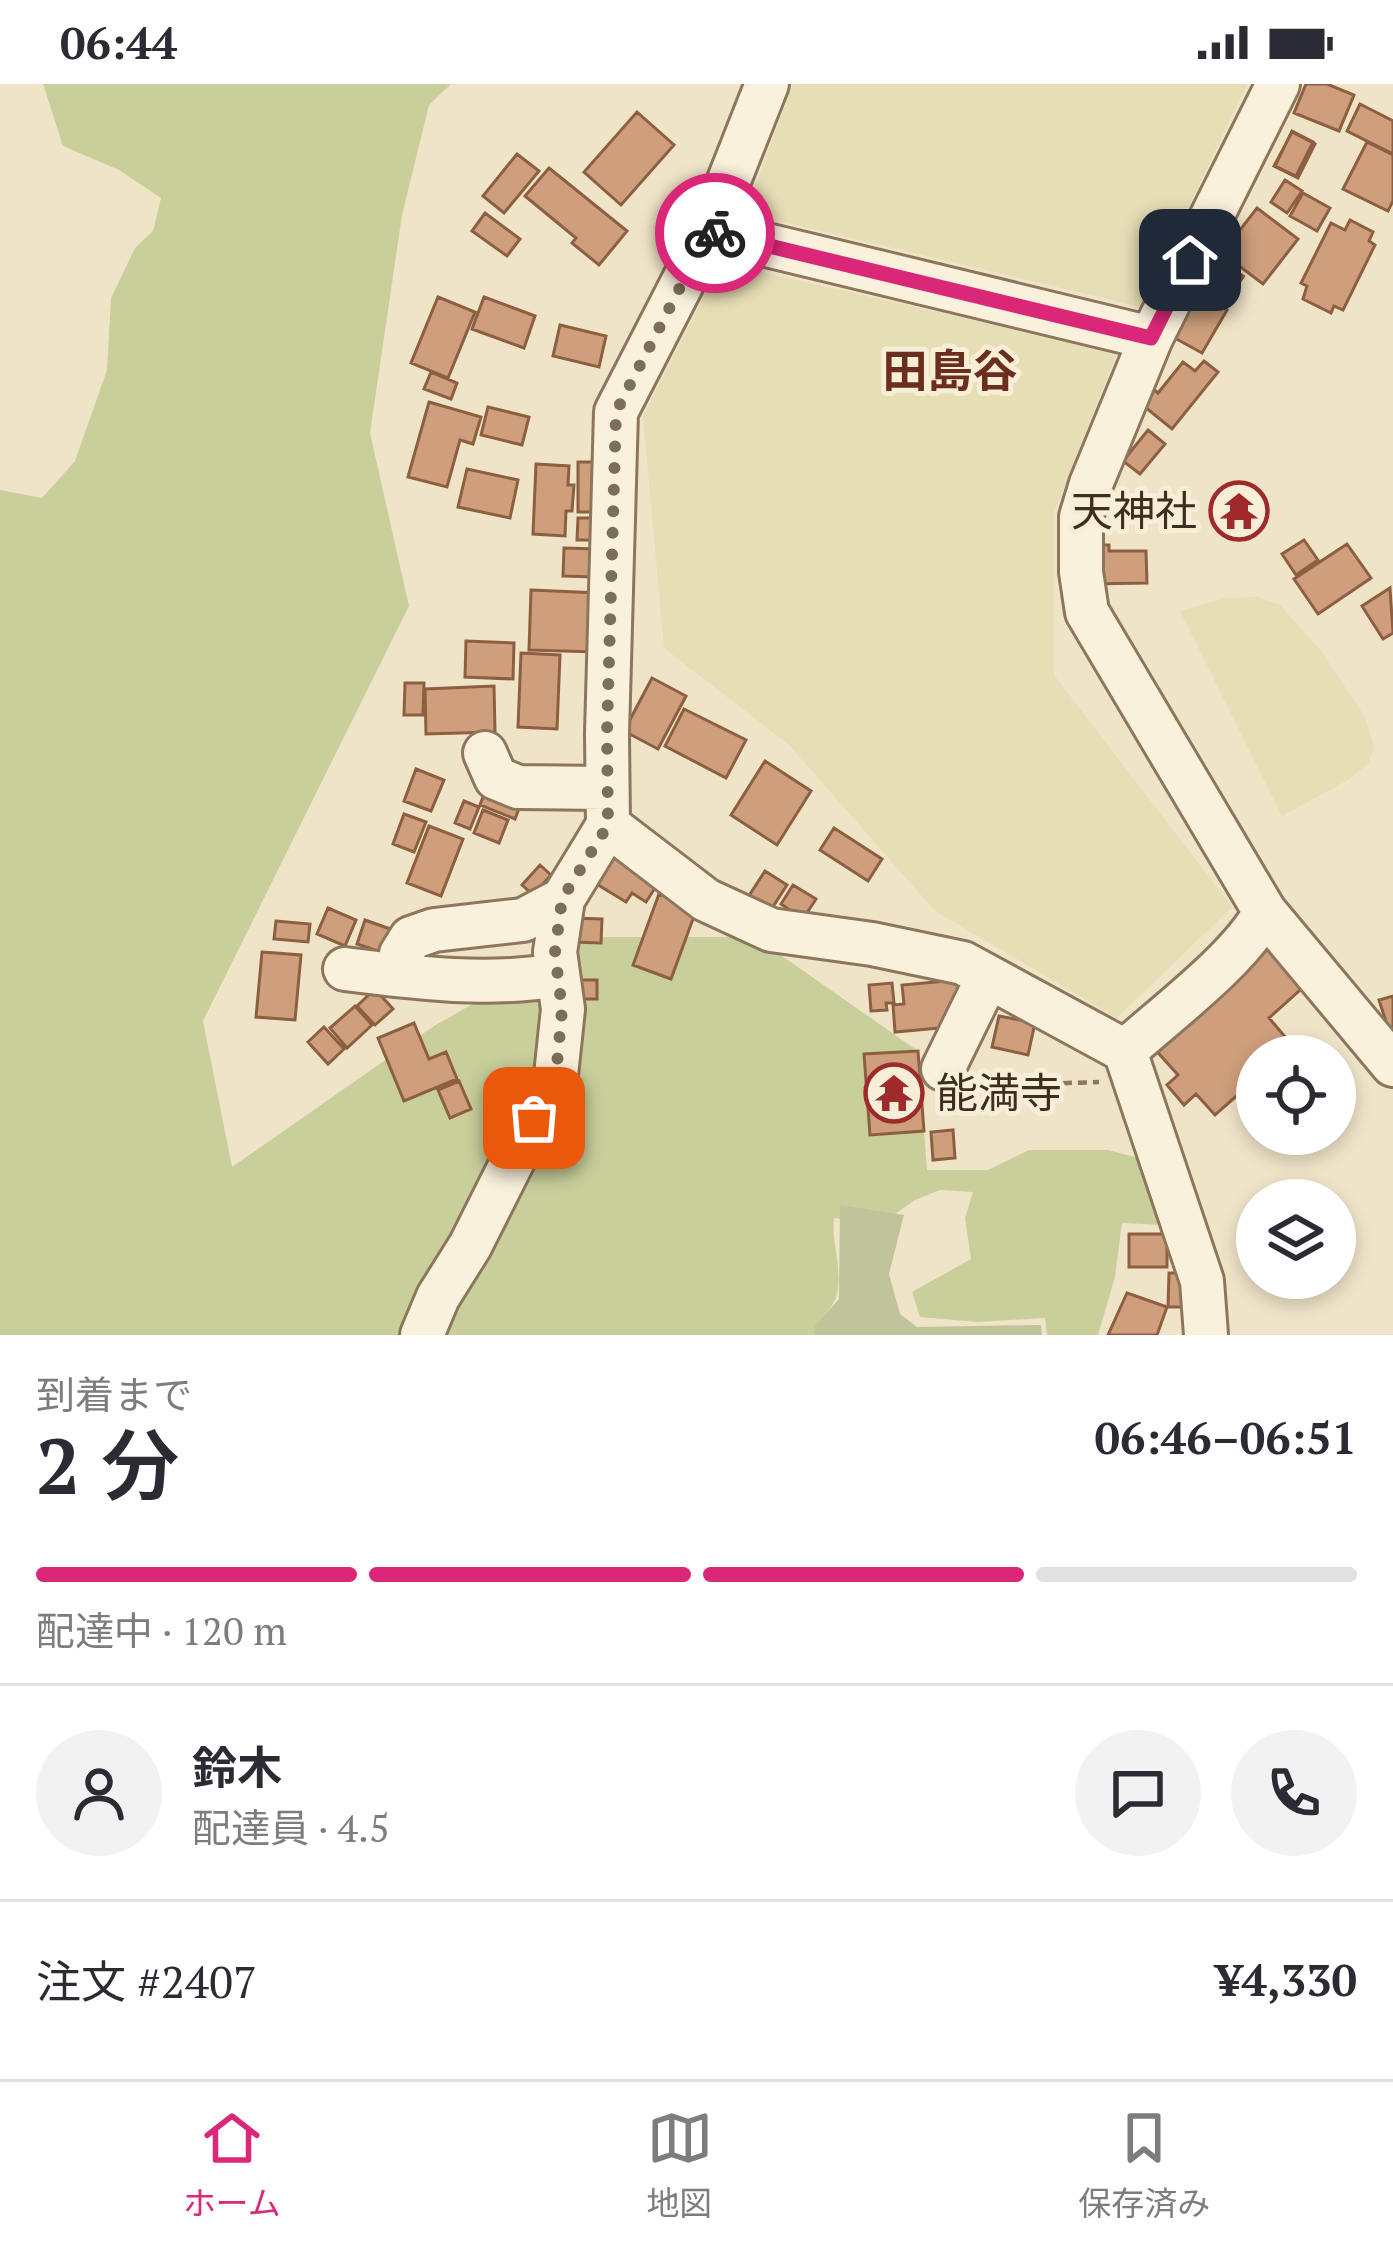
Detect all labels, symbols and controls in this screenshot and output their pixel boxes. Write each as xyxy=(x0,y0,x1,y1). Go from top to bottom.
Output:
text: 06:44 xyxy=(60,12,177,72)
courier xyxy=(655,173,775,293)
icon: bike xyxy=(682,200,748,266)
pin xyxy=(1139,209,1241,311)
icon: home xyxy=(1157,227,1223,293)
district label: 田島谷 xyxy=(882,340,1018,400)
temple icon: 天神社 xyxy=(1208,480,1270,542)
place label: 天神社 xyxy=(1071,482,1197,538)
map controls xyxy=(1236,1035,1356,1299)
button: locate xyxy=(1236,1035,1356,1155)
temple icon: 能満寺 xyxy=(863,1062,925,1124)
place label: 能満寺 xyxy=(936,1064,1062,1120)
pin xyxy=(483,1067,585,1169)
icon: bag xyxy=(501,1085,567,1151)
button: layers xyxy=(1236,1179,1356,1299)
text: 到着まで xyxy=(36,1368,192,1420)
text: 06:46–06:51 xyxy=(1095,1407,1357,1467)
text: 2 分 xyxy=(36,1413,179,1516)
text: 配達中 · 120 m xyxy=(36,1604,287,1656)
button: person xyxy=(36,1730,162,1856)
button: chat xyxy=(1075,1730,1201,1856)
button: phone xyxy=(1231,1730,1357,1856)
text: 鈴木 xyxy=(192,1737,282,1797)
text: 配達員 · 4.5 xyxy=(192,1801,390,1853)
text: ¥4,330 xyxy=(1216,1949,1357,2009)
text: 注文 #2407 xyxy=(36,1951,257,2011)
tab: ホーム xyxy=(183,2105,281,2225)
tab: 地図 xyxy=(647,2105,713,2225)
tab: 保存済み xyxy=(1078,2105,1210,2225)

